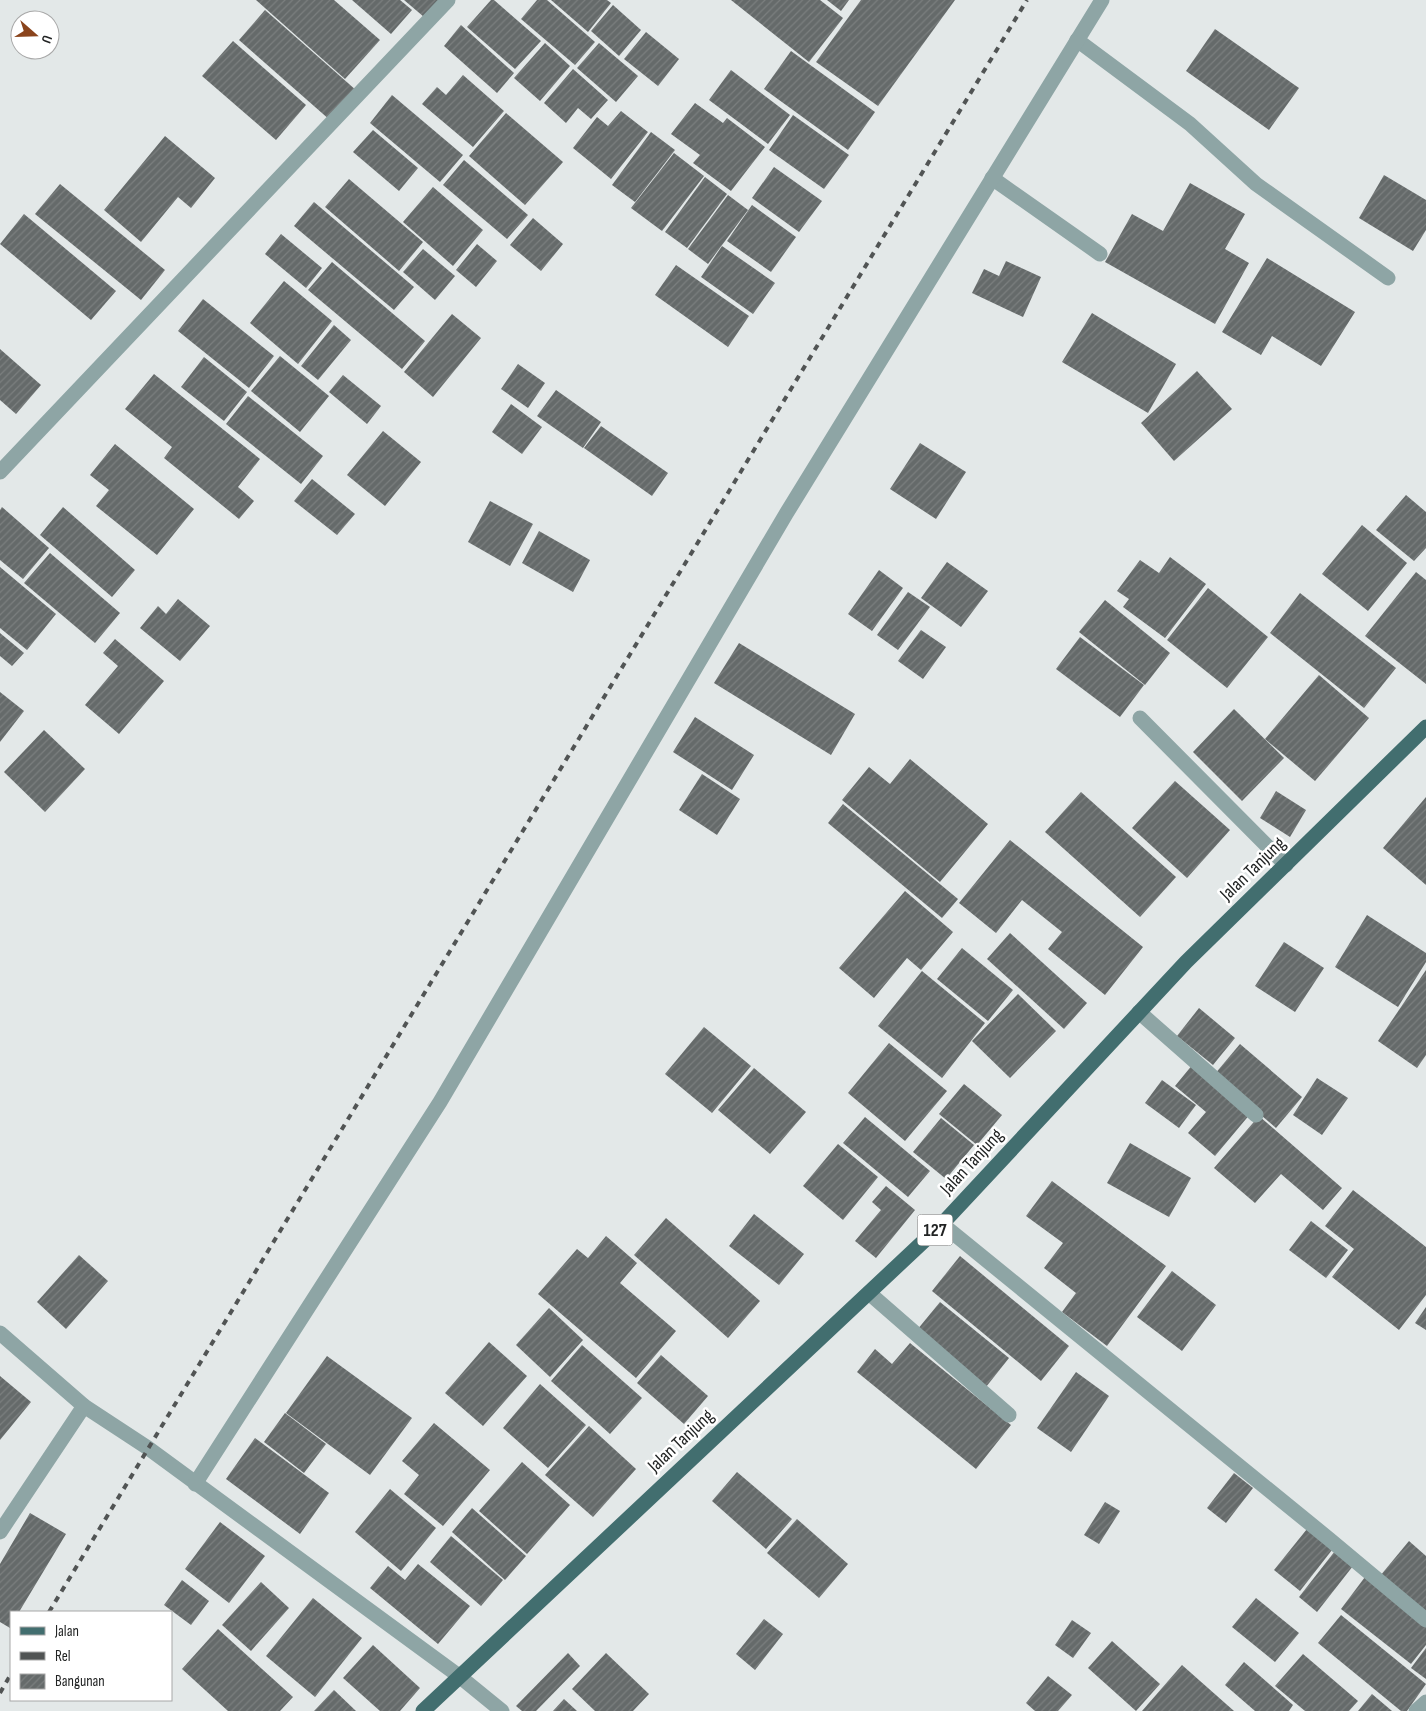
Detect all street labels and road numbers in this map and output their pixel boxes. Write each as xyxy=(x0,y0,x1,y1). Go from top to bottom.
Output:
street label: Jalan Tanjung xyxy=(1215,832,1291,907)
street label: Jalan Tanjung xyxy=(935,1124,1009,1201)
road number: 127 xyxy=(918,1214,952,1246)
street label: Jalan Tanjung xyxy=(642,1404,719,1478)

